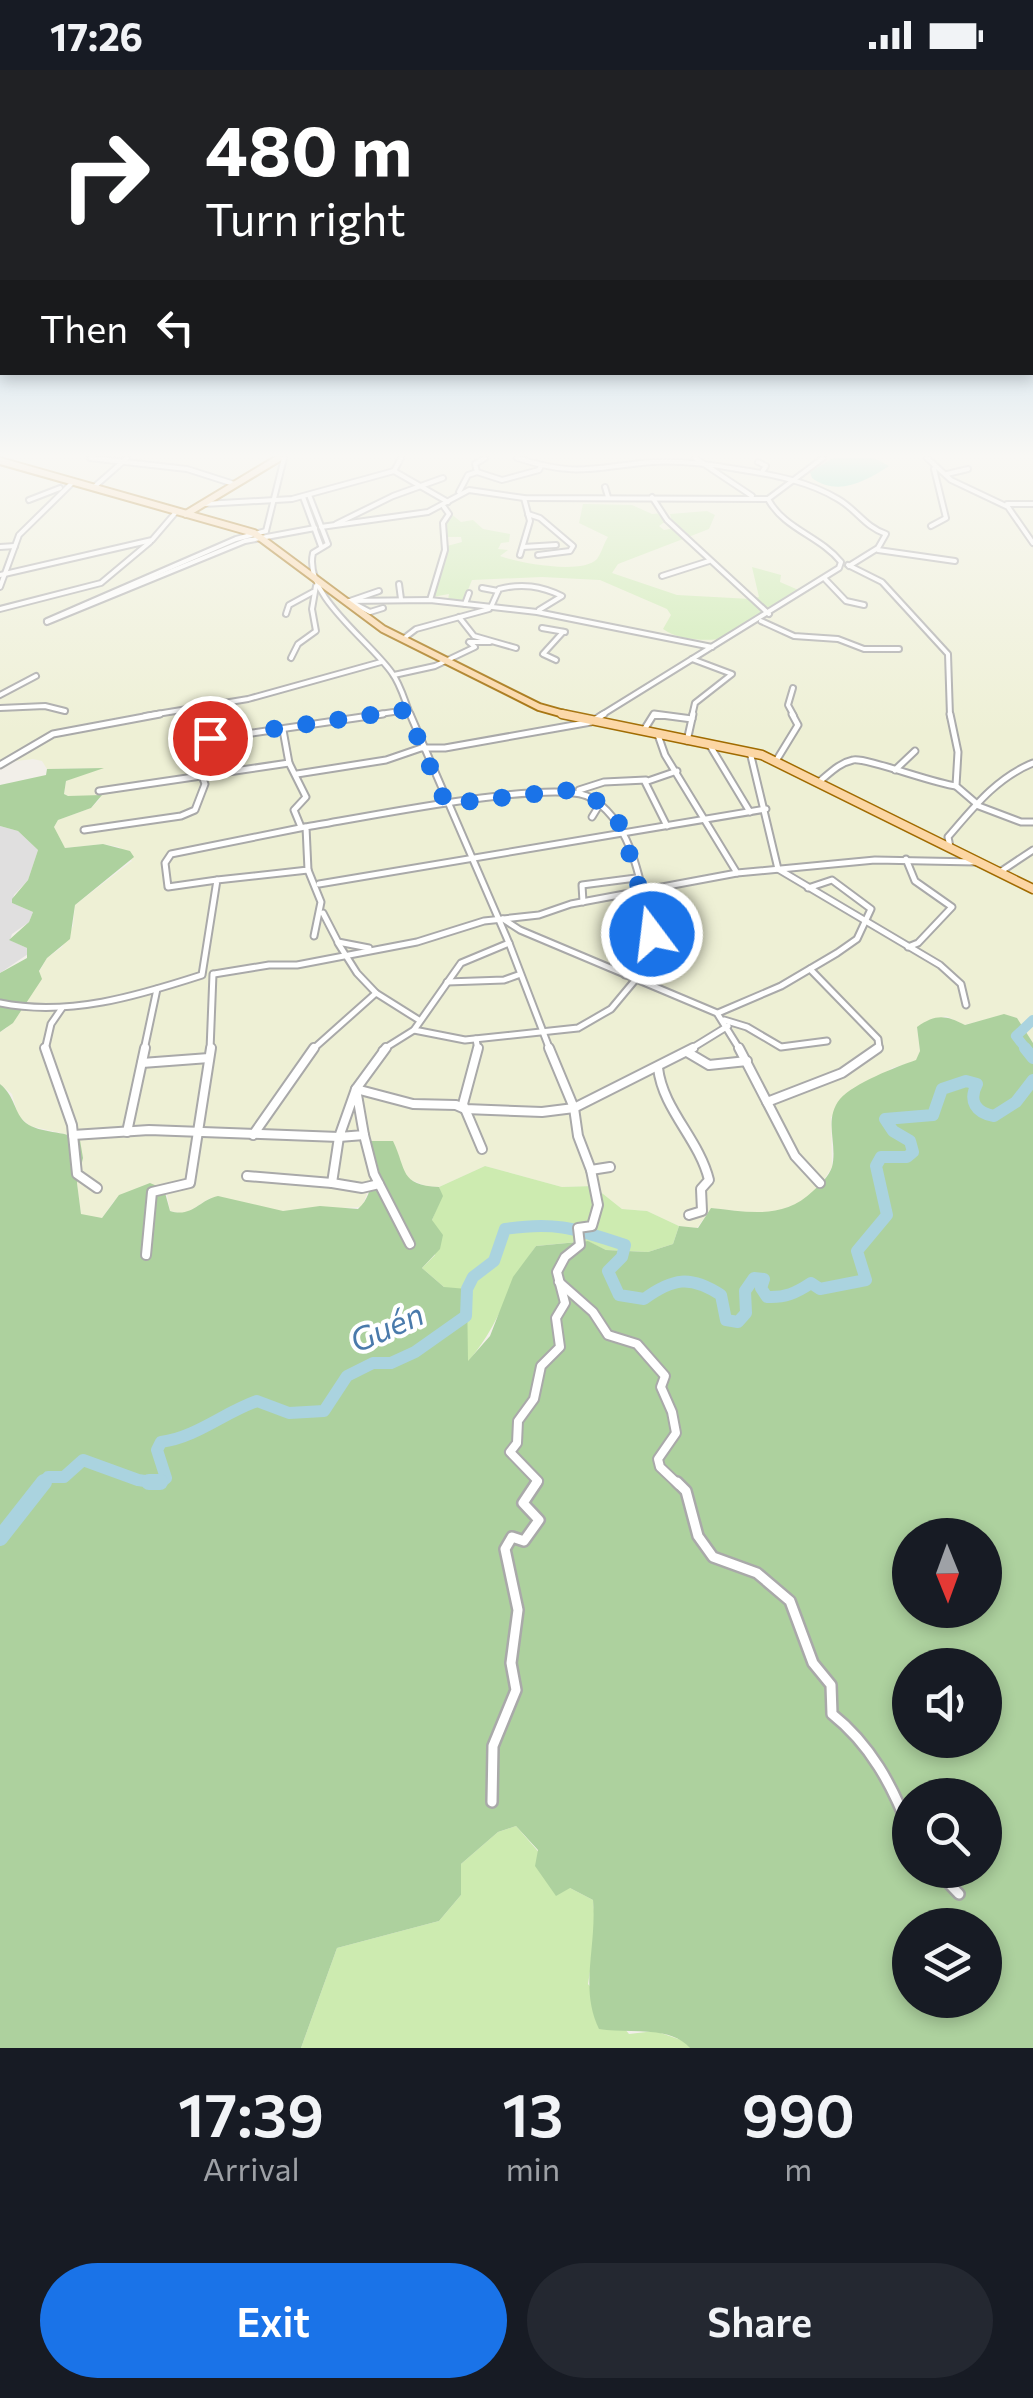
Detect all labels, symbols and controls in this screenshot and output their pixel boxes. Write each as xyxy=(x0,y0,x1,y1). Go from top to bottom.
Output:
text: 17:26 xyxy=(50,12,143,59)
text: 480 m xyxy=(205,105,412,190)
icon: right xyxy=(40,110,170,240)
text: Turn right xyxy=(205,190,406,245)
icon: left xyxy=(148,300,203,355)
text: Then xyxy=(40,304,128,351)
pin xyxy=(168,696,253,781)
icon: arrive xyxy=(183,711,238,766)
position arrow xyxy=(600,882,704,986)
water label: Guén xyxy=(343,1292,429,1360)
north arrow xyxy=(892,1518,1002,1628)
map controls xyxy=(892,1518,1002,2018)
button: sound xyxy=(892,1648,1002,1758)
button: search xyxy=(892,1778,1002,1888)
button: layers xyxy=(892,1908,1002,2018)
text: 17:39 xyxy=(178,2076,324,2149)
text: 13 xyxy=(502,2076,564,2149)
text: 990 xyxy=(742,2076,855,2149)
text: Arrival xyxy=(203,2148,300,2188)
text: min xyxy=(506,2148,560,2188)
text: m xyxy=(784,2148,812,2188)
button: Exit xyxy=(40,2263,507,2378)
button: Share xyxy=(527,2263,993,2378)

